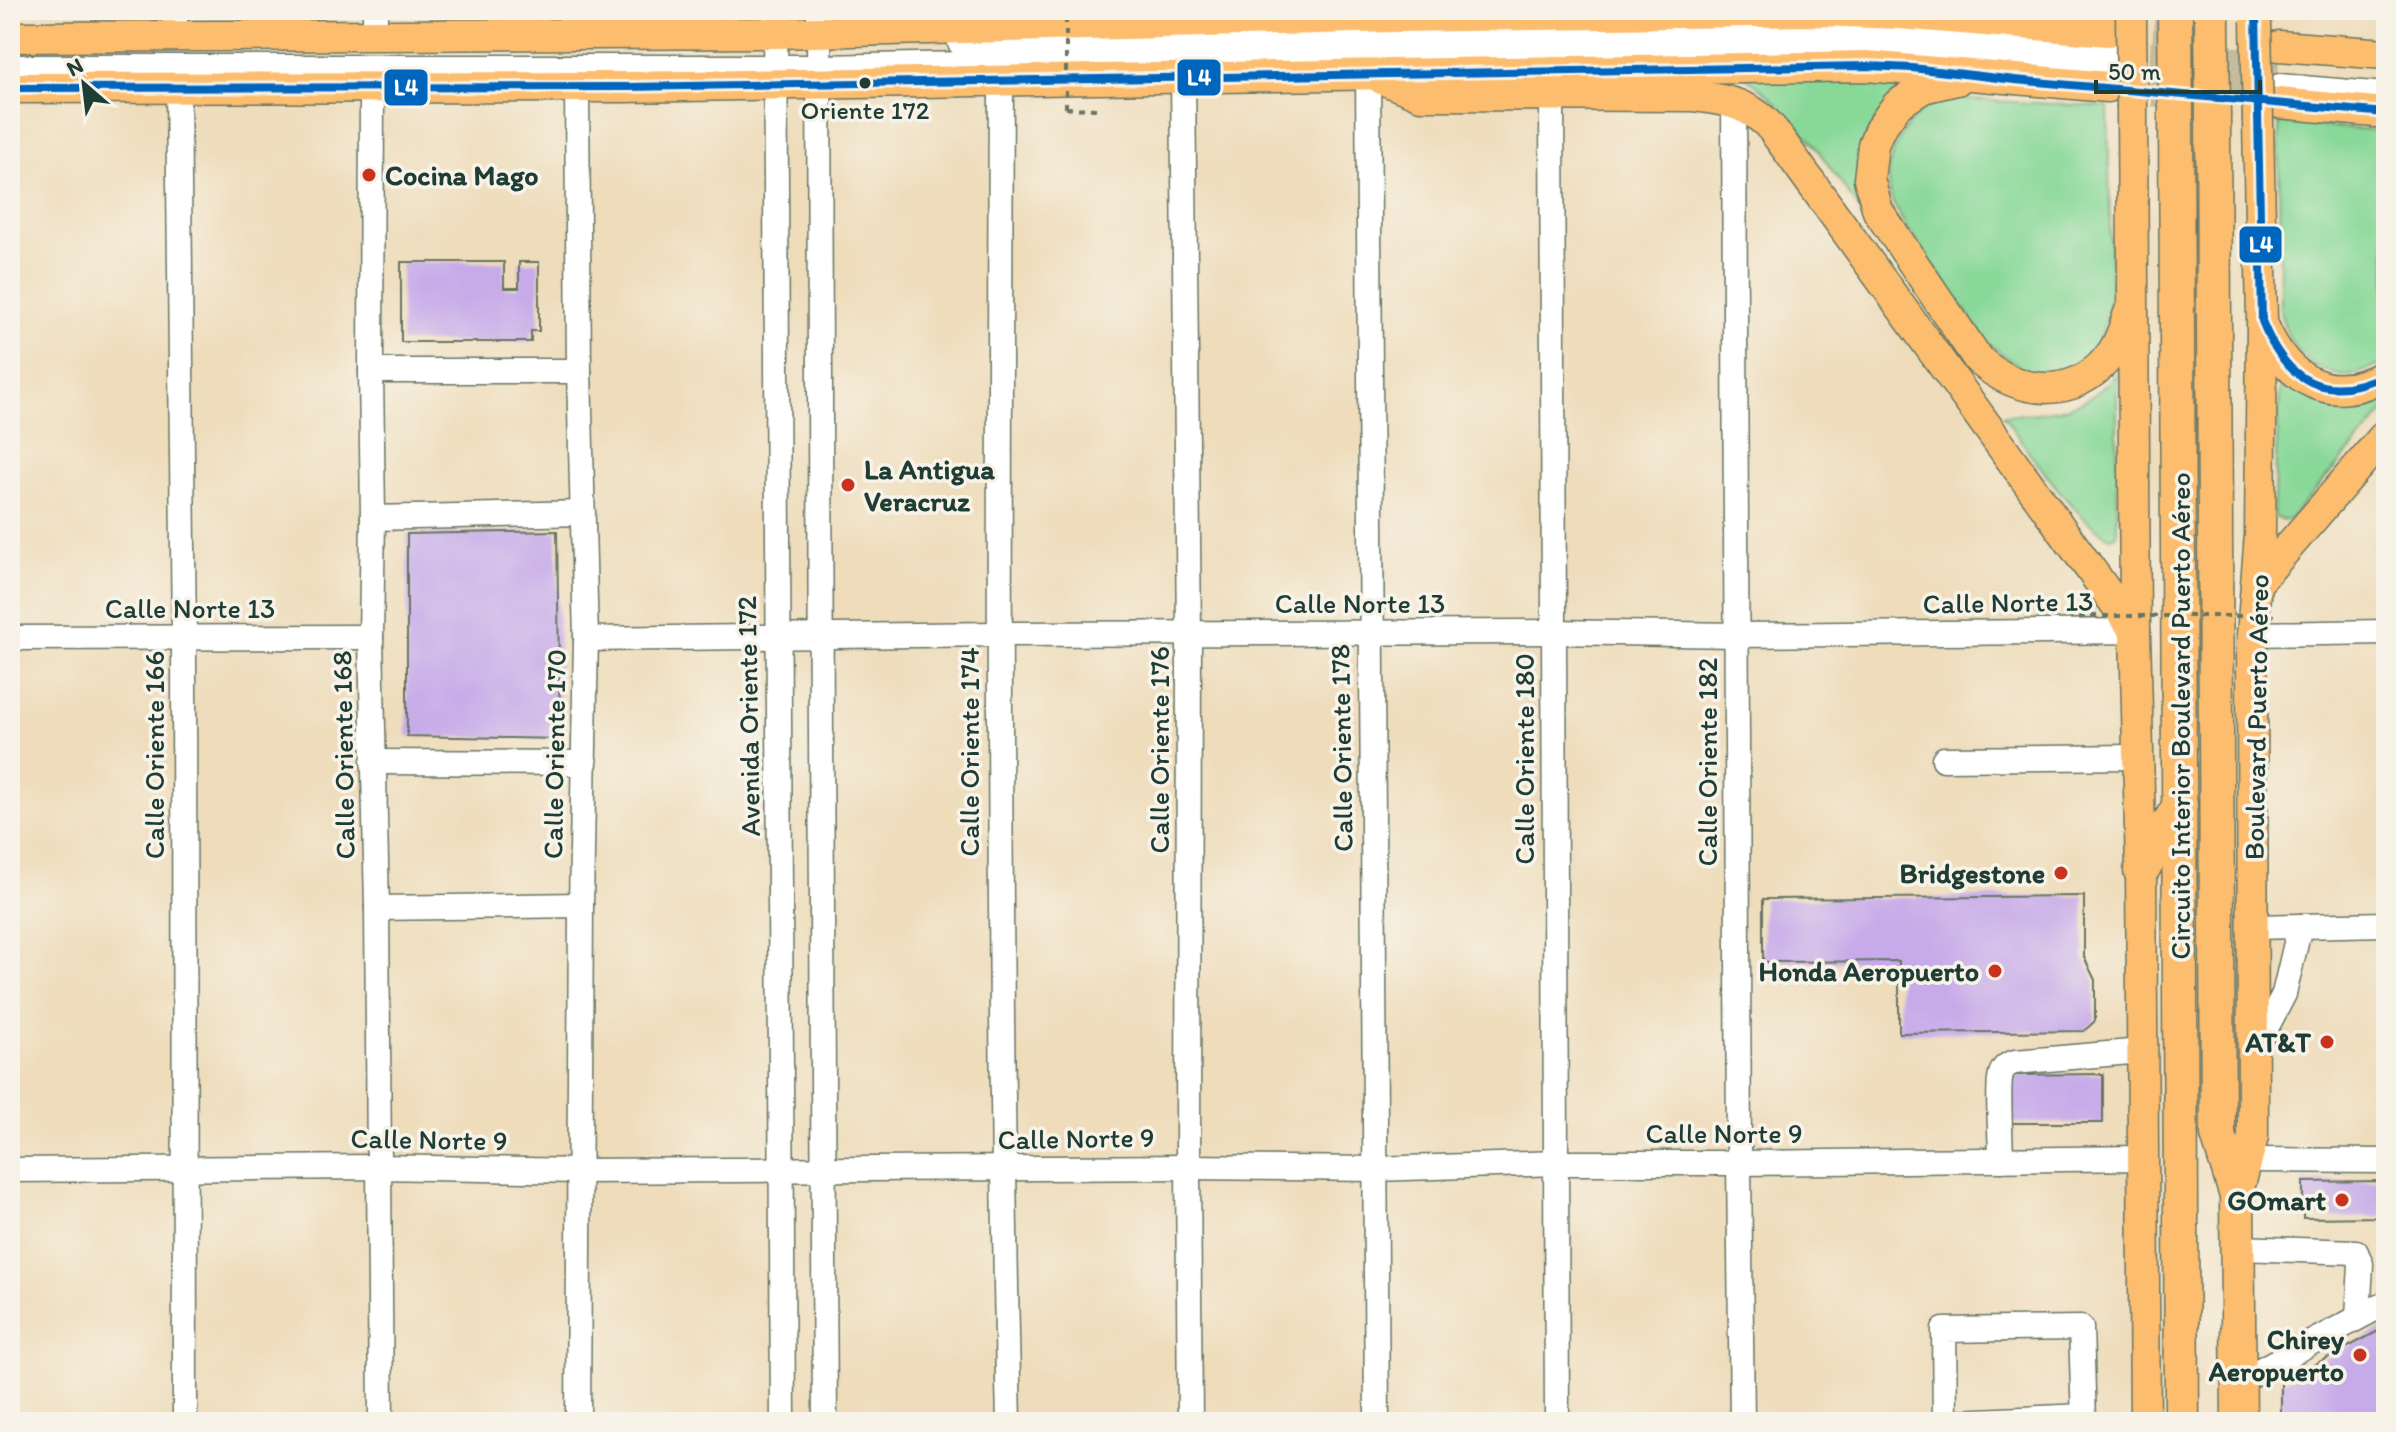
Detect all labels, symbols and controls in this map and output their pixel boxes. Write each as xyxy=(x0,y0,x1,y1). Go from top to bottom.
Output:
north arrow xyxy=(44,44,124,124)
scale bar xyxy=(2096,44,2260,94)
text: N xyxy=(62,51,88,82)
text: 50 m xyxy=(2108,57,2161,86)
line badge: L4 xyxy=(1176,58,1222,97)
text: L4 xyxy=(1187,64,1212,91)
line badge: L4 xyxy=(383,68,429,107)
text: L4 xyxy=(394,74,419,101)
marker: Oriente 172 xyxy=(857,75,873,91)
place label: Oriente 172 xyxy=(801,94,930,126)
place label: Cocina Mago xyxy=(385,158,539,192)
marker: Cocina Mago xyxy=(360,166,378,184)
line badge: L4 xyxy=(2238,225,2283,264)
text: L4 xyxy=(2249,231,2274,258)
place label: La Antigua Veracruz xyxy=(864,452,995,518)
street label: Circuito Interior Boulevard Puerto Aéreo xyxy=(2163,472,2197,960)
marker: La Antigua Veracruz xyxy=(839,476,857,494)
street label: Boulevard Puerto Aéreo xyxy=(2237,574,2275,860)
street label: Calle Norte 13 xyxy=(1922,584,2094,620)
street label: Calle Norte 13 xyxy=(1275,586,1445,620)
street label: Calle Norte 13 xyxy=(105,591,275,625)
street label: Avenida Oriente 172 xyxy=(729,595,767,837)
street label: Calle Oriente 178 xyxy=(1322,644,1360,852)
street label: Calle Oriente 176 xyxy=(1142,646,1176,854)
street label: Calle Oriente 174 xyxy=(952,647,986,857)
street label: Calle Oriente 170 xyxy=(535,649,573,859)
street label: Calle Oriente 168 xyxy=(324,650,362,860)
street label: Calle Oriente 166 xyxy=(137,651,171,859)
street label: Calle Oriente 180 xyxy=(1507,653,1541,865)
street label: Calle Oriente 182 xyxy=(1690,657,1724,866)
place label: Bridgestone xyxy=(1900,856,2045,890)
marker: Bridgestone xyxy=(2052,864,2070,882)
place label: Honda Aeropuerto xyxy=(1759,954,1979,988)
marker: Honda Aeropuerto xyxy=(1986,962,2004,980)
place label: AT&T xyxy=(2244,1025,2311,1059)
marker: AT&T xyxy=(2318,1033,2336,1051)
street label: Calle Norte 9 xyxy=(1645,1116,1803,1150)
street label: Calle Norte 9 xyxy=(997,1120,1155,1156)
street label: Calle Norte 9 xyxy=(350,1121,508,1157)
place label: GOmart xyxy=(2227,1183,2326,1217)
marker: GOmart xyxy=(2333,1191,2351,1209)
place label: Chirey Aeropuerto xyxy=(2208,1322,2345,1388)
marker: Chirey Aeropuerto xyxy=(2351,1346,2369,1364)

